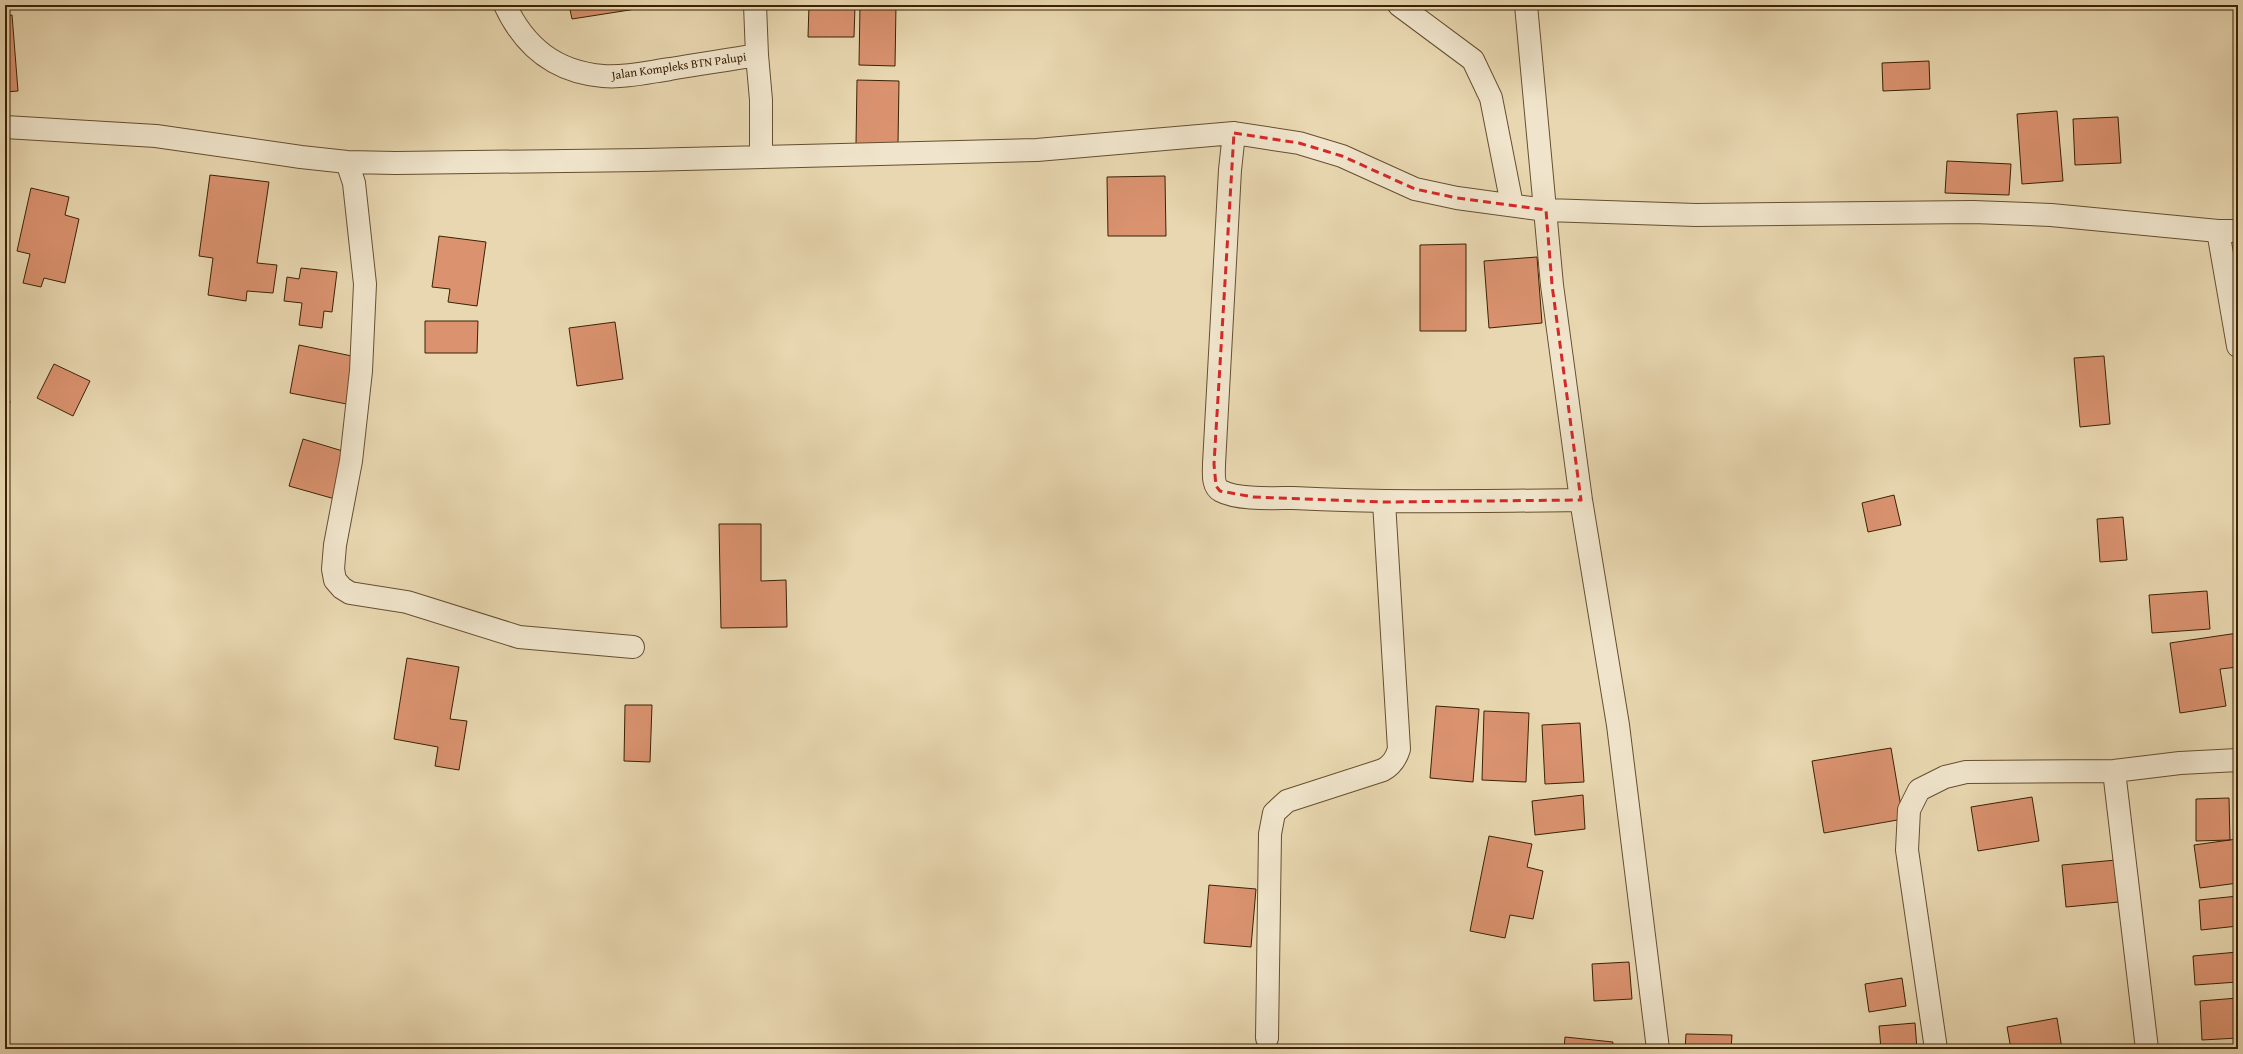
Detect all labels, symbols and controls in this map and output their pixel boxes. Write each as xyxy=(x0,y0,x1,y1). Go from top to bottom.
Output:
street label: Jalan Kompleks BTN Palupi xyxy=(609,48,748,84)

